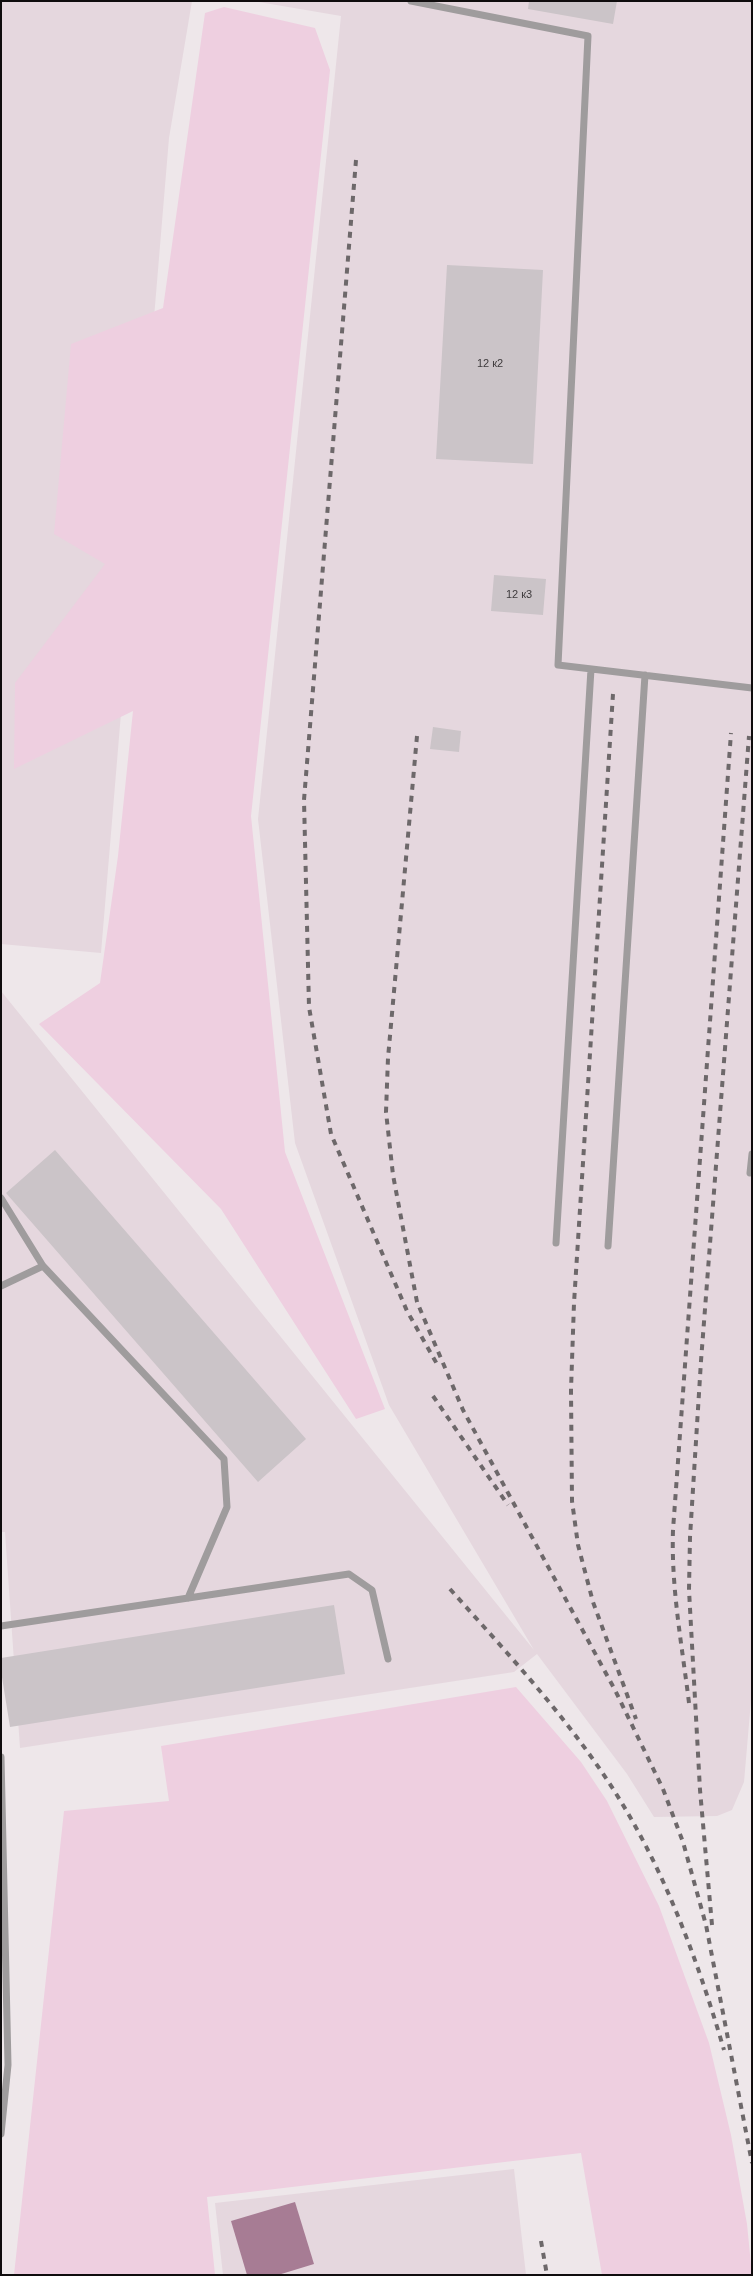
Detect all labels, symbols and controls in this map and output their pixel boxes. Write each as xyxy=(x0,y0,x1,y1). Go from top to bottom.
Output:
house number: 12 к2 xyxy=(477,357,503,371)
house number: 12 к3 xyxy=(506,588,532,602)

